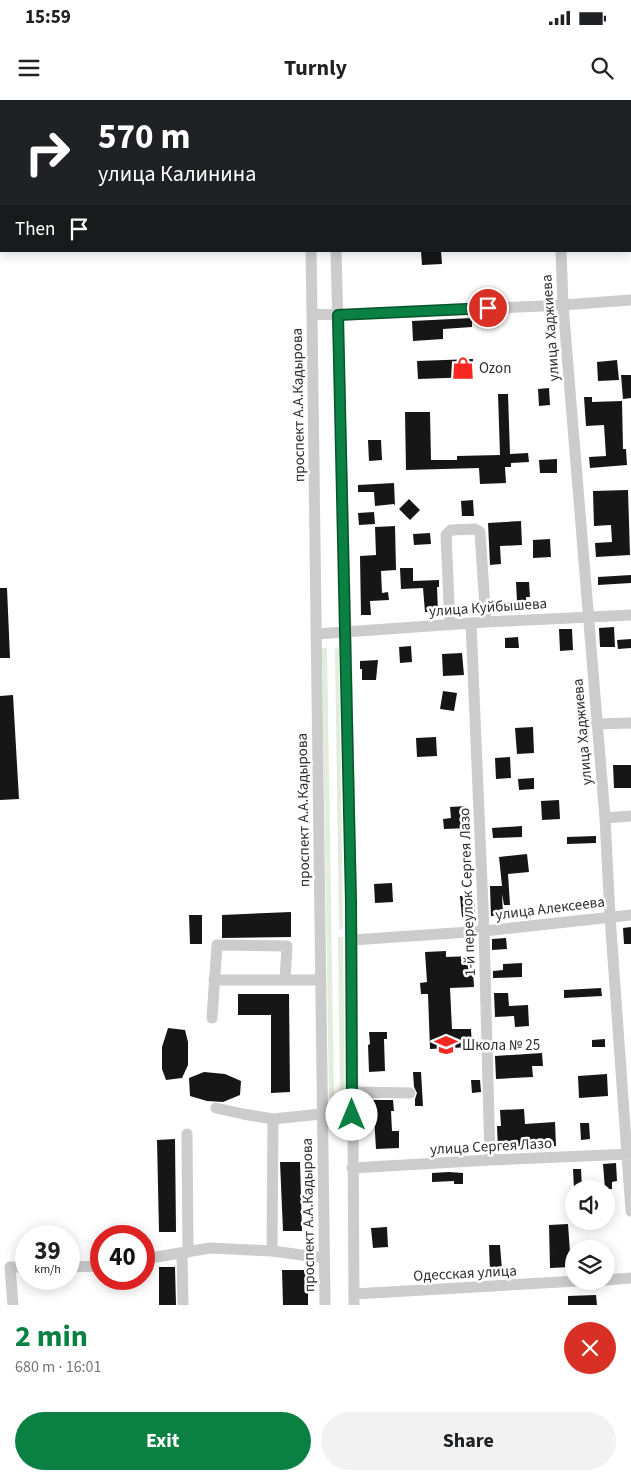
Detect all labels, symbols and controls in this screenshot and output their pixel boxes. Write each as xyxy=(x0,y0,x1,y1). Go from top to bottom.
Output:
text: 15:59 xyxy=(25,4,71,31)
text: Turnly xyxy=(284,52,347,84)
icon: menu xyxy=(15,54,43,82)
icon: search xyxy=(588,54,616,82)
text: 570 m xyxy=(98,112,190,162)
icon: right xyxy=(15,120,80,185)
text: улица Калинина xyxy=(98,158,256,190)
icon: arrive xyxy=(65,215,93,243)
text: Then xyxy=(15,216,55,243)
street label: улица Хаджиева xyxy=(536,274,565,382)
pin xyxy=(467,287,509,329)
icon: arrive xyxy=(474,294,502,322)
street label: проспект А.А.Кадырова xyxy=(287,328,310,482)
shop icon: Ozon xyxy=(450,355,476,381)
place label: Ozon xyxy=(479,358,511,379)
street label: улица Куйбышева xyxy=(428,593,548,622)
street label: улица Хаджиева xyxy=(567,678,598,786)
street label: проспект А.А.Кадырова xyxy=(292,733,315,887)
street label: 1-й переулок Сергея Лазо xyxy=(454,807,481,977)
street label: улица Алексеева xyxy=(494,891,606,926)
school or university icon: Школа № 25 xyxy=(433,1032,459,1058)
place label: Школа № 25 xyxy=(462,1035,540,1056)
position arrow xyxy=(325,1088,377,1140)
street label: улица Сергея Лазо xyxy=(429,1133,553,1160)
street label: проспект А.А.Кадырова xyxy=(297,1138,320,1292)
map controls xyxy=(565,1180,615,1290)
button: sound xyxy=(565,1180,615,1230)
speed limit sign: 40 xyxy=(90,1225,155,1290)
text: 39 xyxy=(34,1233,61,1269)
button: layers xyxy=(565,1240,615,1290)
street label: Одесская улица xyxy=(413,1260,517,1287)
text: km/h xyxy=(34,1261,61,1278)
text: 2 min xyxy=(15,1315,88,1358)
button: close xyxy=(564,1322,616,1374)
text: 680 m · 16:01 xyxy=(15,1356,102,1378)
button: Exit xyxy=(15,1412,311,1470)
button: Share xyxy=(321,1412,616,1470)

